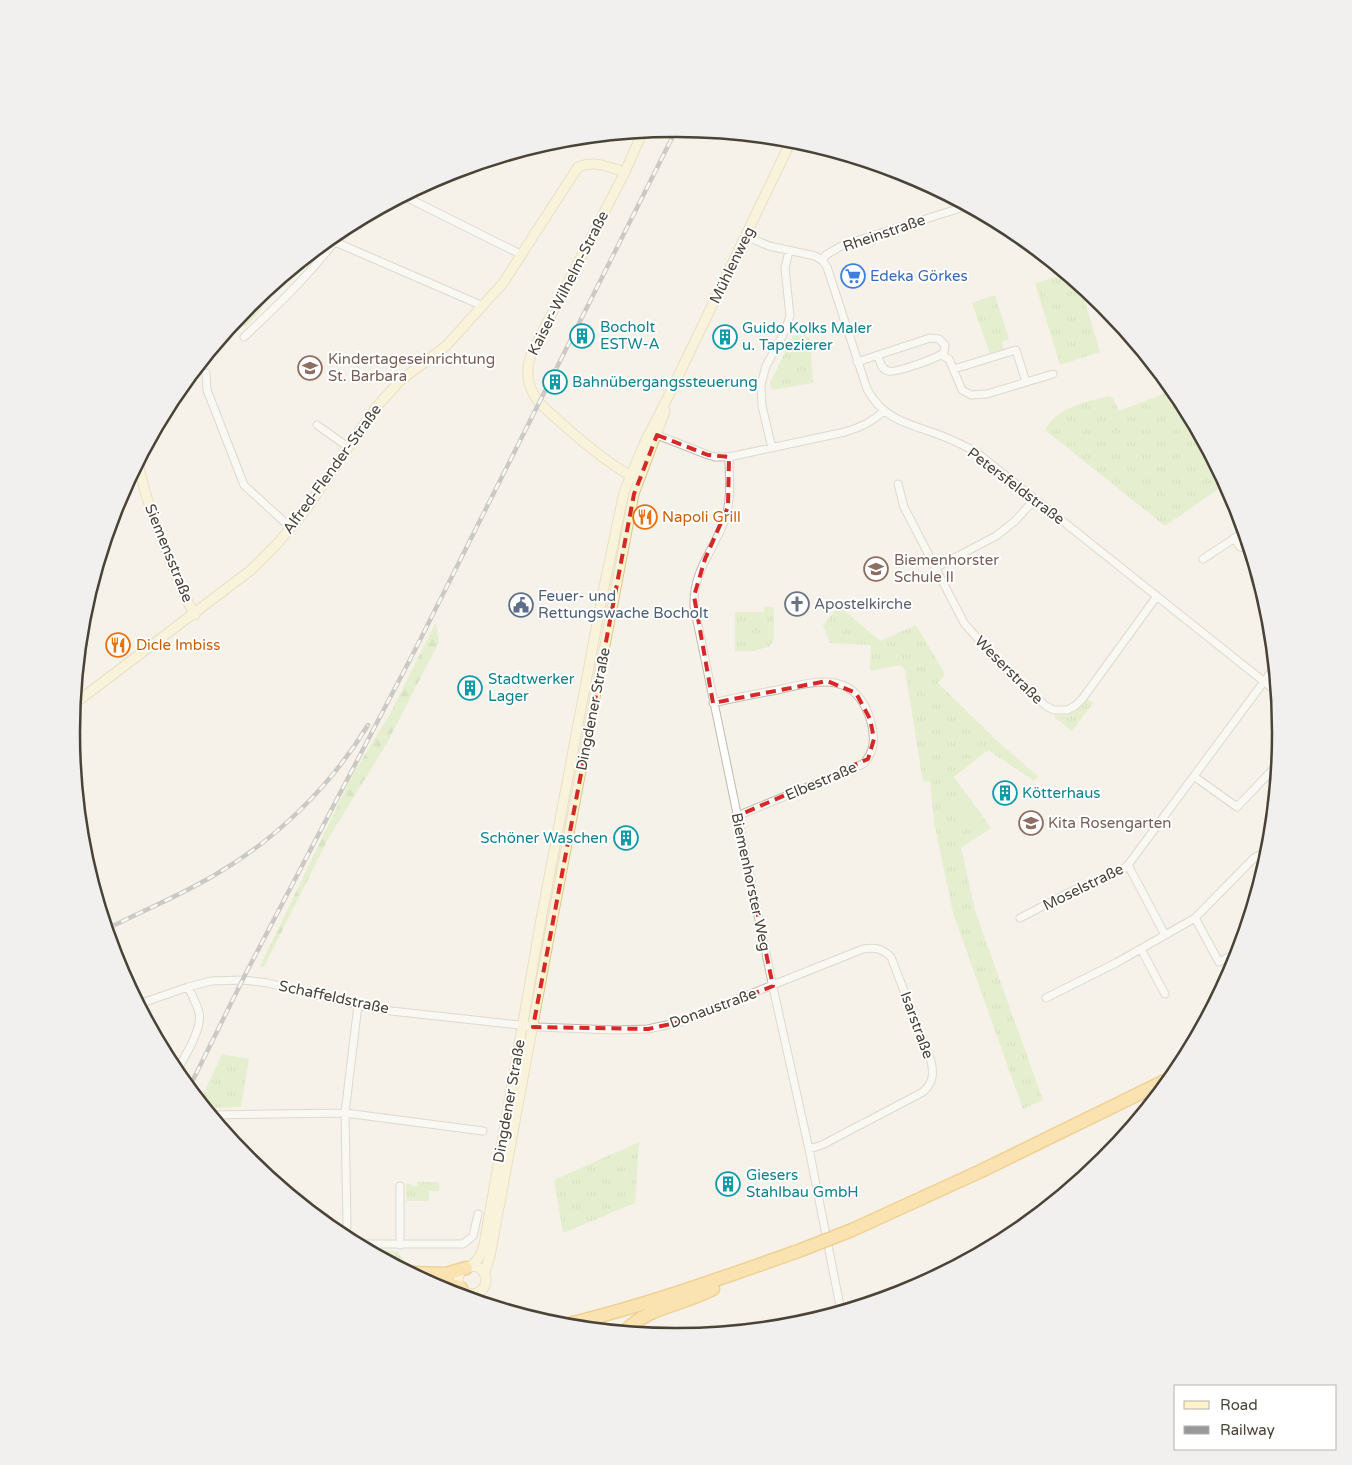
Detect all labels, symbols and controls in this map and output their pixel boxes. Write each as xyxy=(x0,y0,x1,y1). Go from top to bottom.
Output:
street label: Kaiser-Wilhelm-Straße xyxy=(524,208,612,358)
street label: Rheinstraße xyxy=(840,211,928,255)
street label: Mühlenweg xyxy=(706,224,758,306)
supermarket icon: Edeka Görkes xyxy=(840,263,866,289)
place label: Edeka Görkes xyxy=(870,267,968,285)
place label: Bocholt ESTW-A xyxy=(600,318,660,353)
place label: Guido Kolks Maler u. Tapezierer xyxy=(742,319,872,354)
building icon: Bocholt ESTW-A xyxy=(569,323,595,349)
building icon: Guido Kolks Maler u. Tapezierer xyxy=(712,324,738,350)
place label: Kindertageseinrichtung St. Barbara xyxy=(328,350,495,385)
school or university icon: Kindertageseinrichtung St. Barbara xyxy=(297,355,323,381)
building icon: Bahnübergangssteuerung xyxy=(542,369,568,395)
place label: Bahnübergangssteuerung xyxy=(572,373,758,391)
street label: Alfred-Flender-Straße xyxy=(279,401,385,537)
street label: Petersfeldstraße xyxy=(964,444,1068,528)
street label: Siemensstraße xyxy=(141,501,197,605)
restaurant icon: Napoli Grill xyxy=(632,504,658,530)
place label: Napoli Grill xyxy=(662,508,741,526)
place label: Biemenhorster Schule II xyxy=(894,551,999,586)
school or university icon: Biemenhorster Schule II xyxy=(863,556,889,582)
place label: Feuer- und Rettungswache Bocholt xyxy=(538,587,709,622)
church icon: Apostelkirche xyxy=(784,591,810,617)
public building icon: Feuer- und Rettungswache Bocholt xyxy=(508,592,534,618)
place label: Apostelkirche xyxy=(814,595,912,613)
restaurant icon: Dicle Imbiss xyxy=(105,632,131,658)
street label: Weserstraße xyxy=(971,632,1047,708)
place label: Dicle Imbiss xyxy=(136,636,220,654)
street label: Dingdener Straße xyxy=(572,646,614,772)
place label: Stadtwerker Lager xyxy=(488,670,575,705)
building icon: Stadtwerker Lager xyxy=(457,675,483,701)
street label: Elbestraße xyxy=(783,758,859,804)
building icon: Kötterhaus xyxy=(992,780,1018,806)
place label: Kötterhaus xyxy=(1022,784,1101,802)
school or university icon: Kita Rosengarten xyxy=(1018,810,1044,836)
street label: Biemenhorster Weg xyxy=(728,811,774,953)
place label: Kita Rosengarten xyxy=(1048,814,1171,832)
building icon: Schöner Waschen xyxy=(613,825,639,851)
place label: Schöner Waschen xyxy=(480,829,608,847)
street label: Moselstraße xyxy=(1040,860,1126,914)
street label: Schaffeldstraße xyxy=(277,977,391,1017)
street label: Donaustraße xyxy=(667,984,759,1032)
street label: Isarstraße xyxy=(897,989,937,1061)
street label: Dingdener Straße xyxy=(489,1038,529,1164)
place label: Giesers Stahlbau GmbH xyxy=(746,1166,859,1201)
building icon: Giesers Stahlbau GmbH xyxy=(715,1171,741,1197)
legend xyxy=(1174,1385,1337,1450)
text: Road xyxy=(1220,1396,1258,1414)
text: Railway xyxy=(1220,1421,1275,1439)

